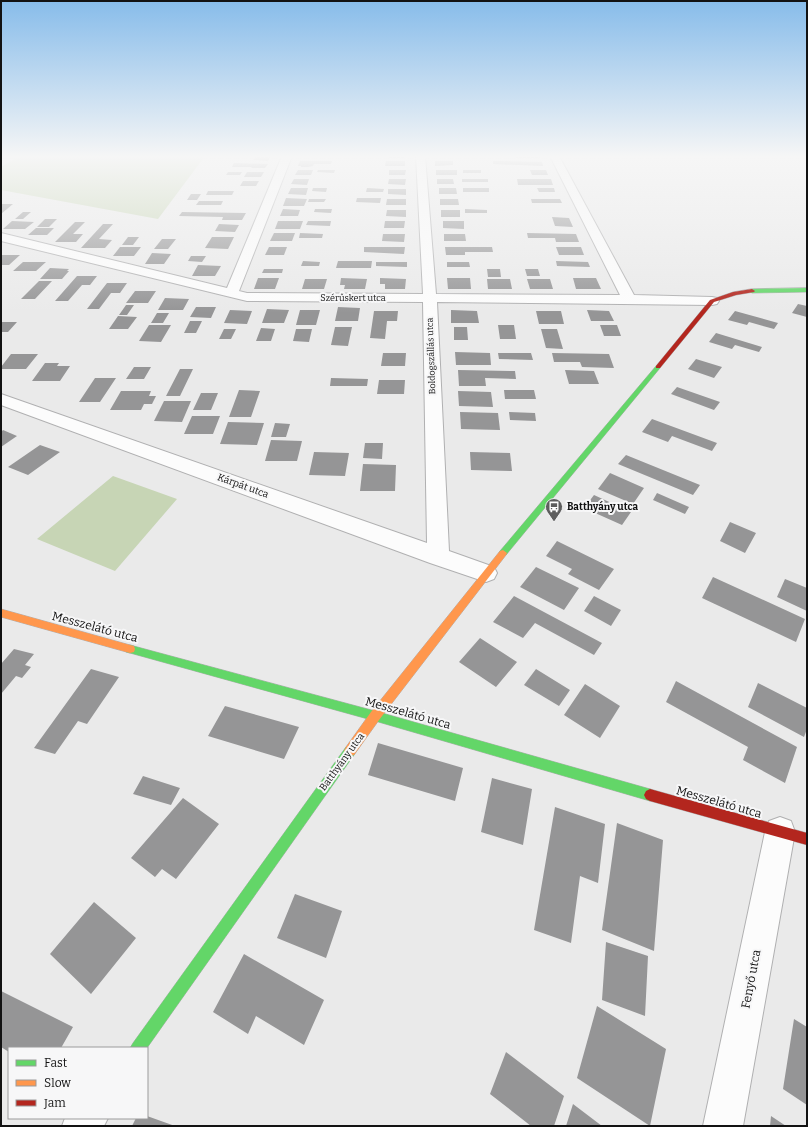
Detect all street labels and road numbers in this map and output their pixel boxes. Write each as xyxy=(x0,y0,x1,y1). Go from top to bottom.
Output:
street label: Szérűskert utca xyxy=(320,293,386,303)
street label: Boldogszállás utca xyxy=(425,317,437,394)
street label: Kárpát utca xyxy=(216,471,271,501)
street label: Messzelátó utca xyxy=(51,609,140,645)
street label: Messzelátó utca xyxy=(364,694,453,732)
street label: Batthyány utca xyxy=(317,730,367,793)
street label: Messzelátó utca xyxy=(675,783,764,821)
street label: Fenyő utca xyxy=(738,948,764,1010)

